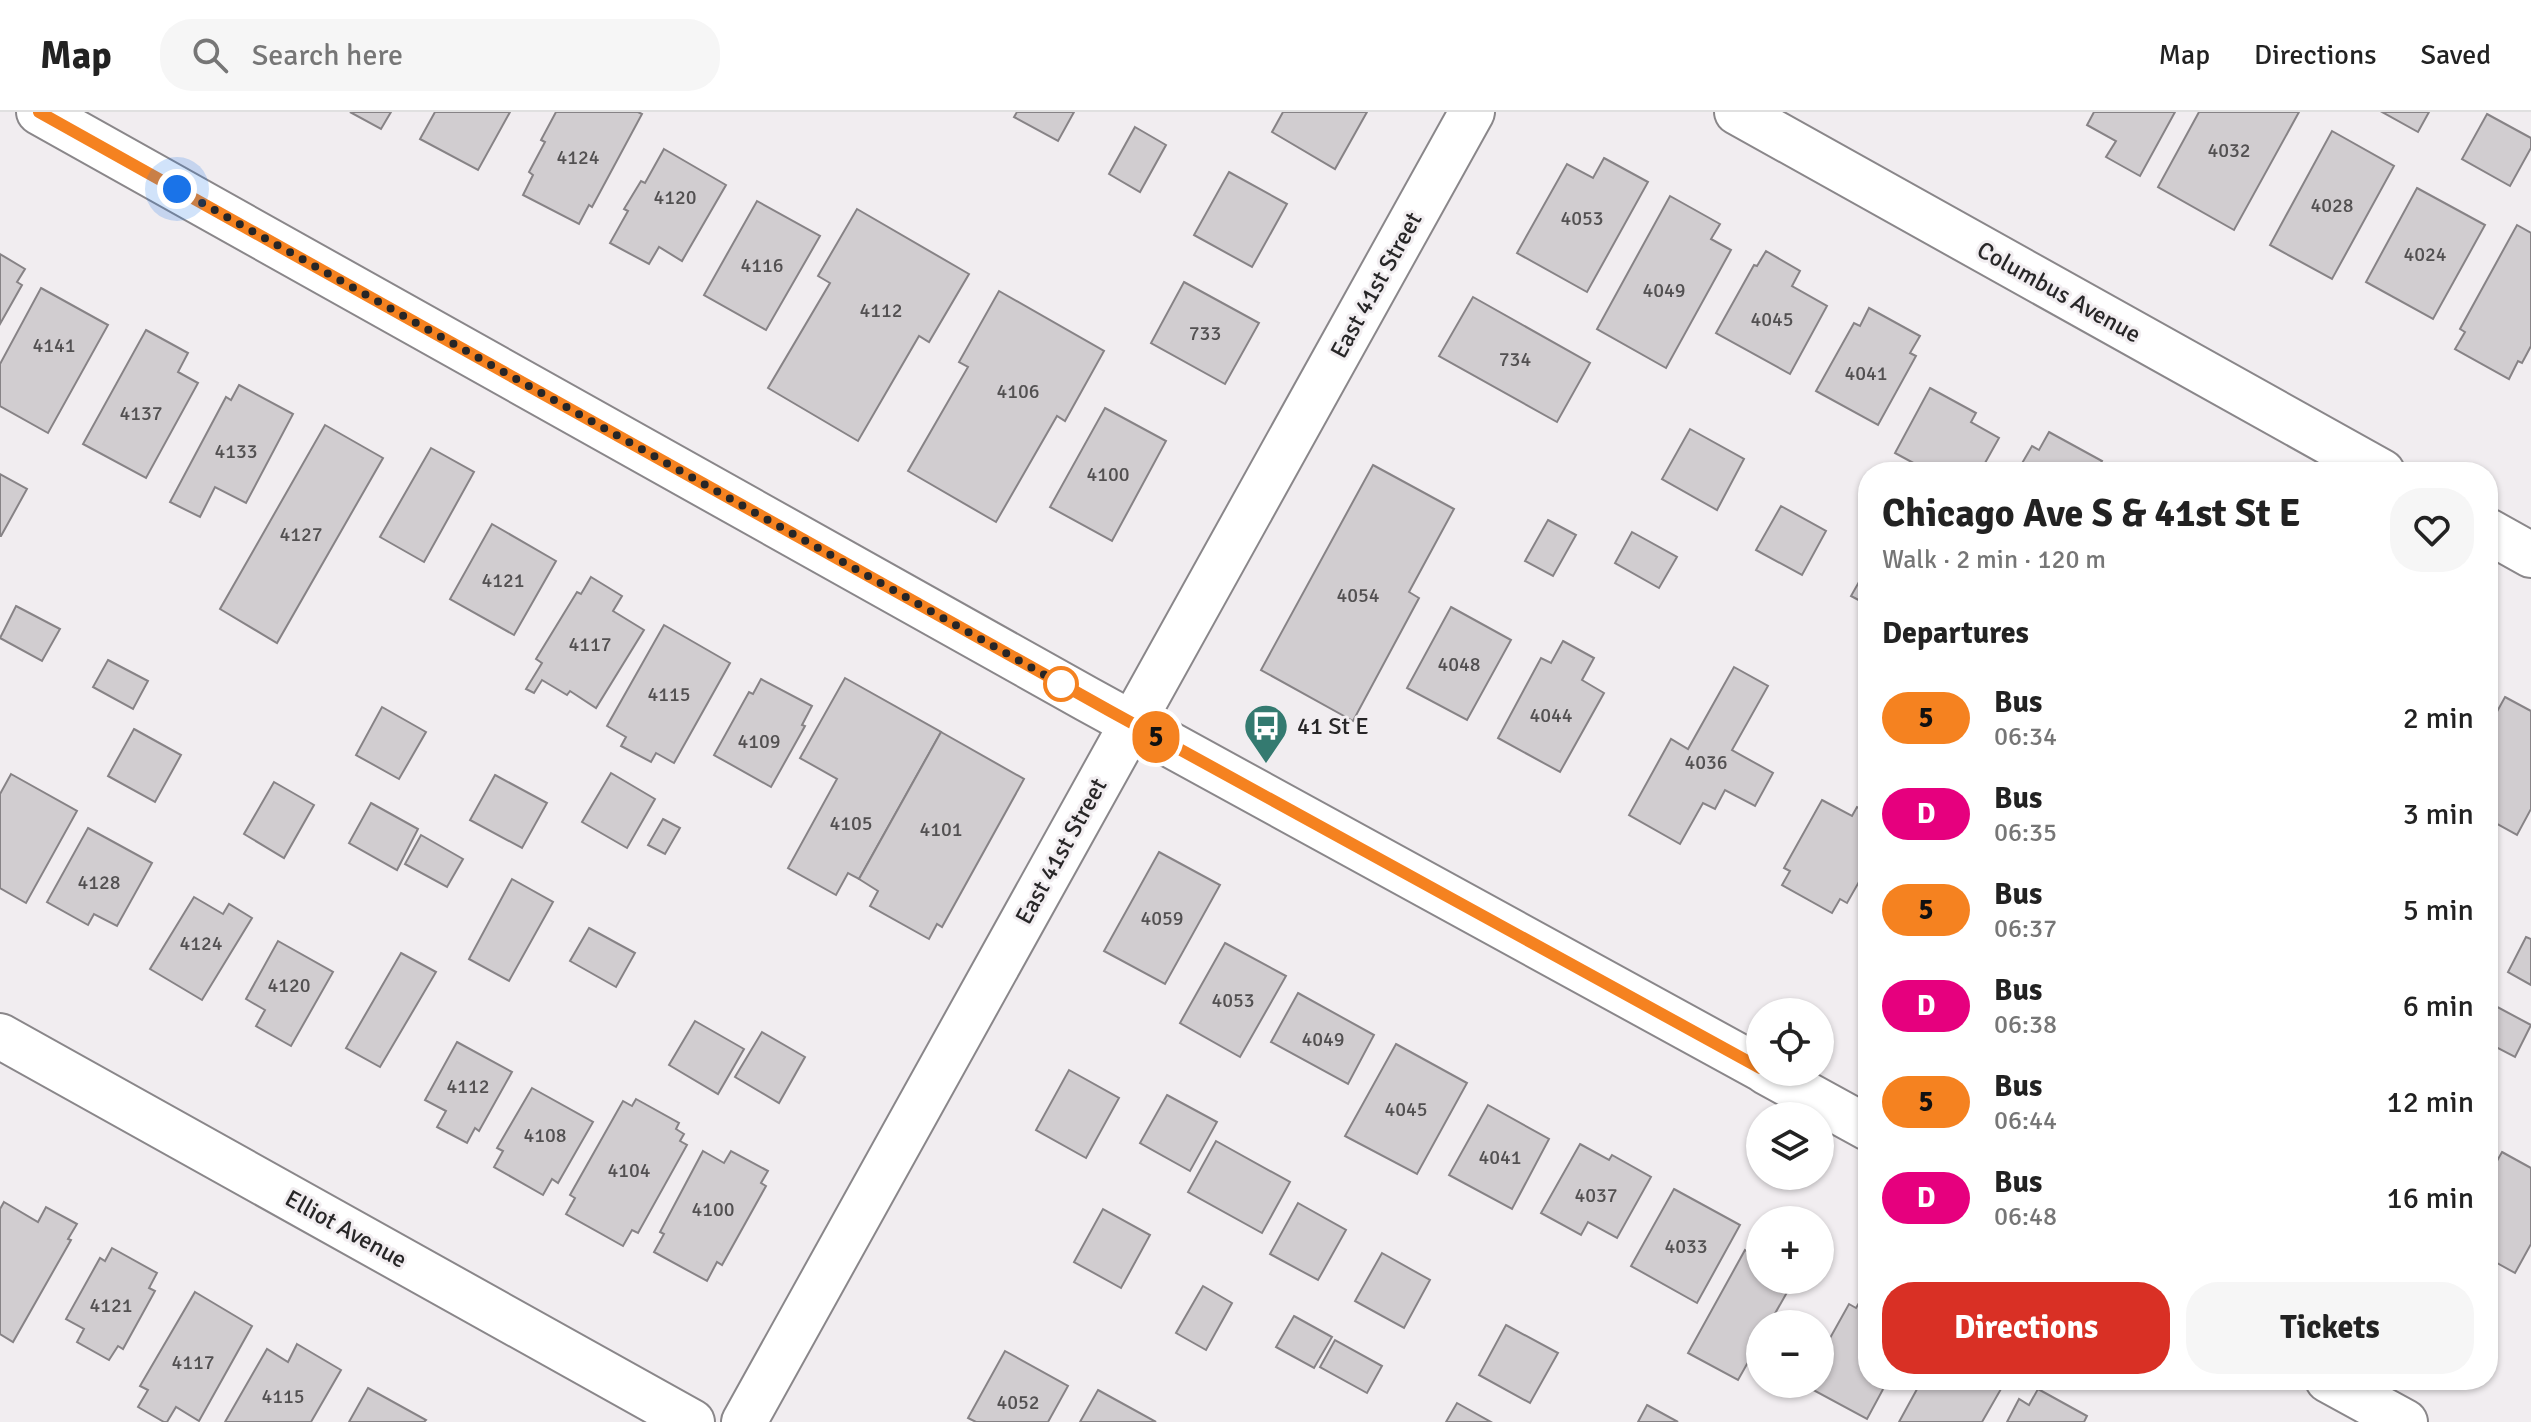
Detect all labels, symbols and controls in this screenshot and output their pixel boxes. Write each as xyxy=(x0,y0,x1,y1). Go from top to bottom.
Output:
search box xyxy=(160,19,720,91)
text: Map xyxy=(40,32,112,79)
icon: search xyxy=(188,33,232,77)
text: Search here xyxy=(252,37,403,74)
text: Map xyxy=(2158,38,2210,72)
text: Directions xyxy=(2254,38,2376,72)
text: Saved xyxy=(2420,38,2491,72)
house number: 4032 xyxy=(2207,138,2251,163)
house number: 4124 xyxy=(556,145,600,170)
your location xyxy=(157,169,197,209)
house number: 4120 xyxy=(653,185,697,210)
house number: 4028 xyxy=(2310,193,2354,218)
house number: 4053 xyxy=(1560,206,1604,231)
street label: East 41st Street xyxy=(1324,207,1428,363)
street label: Columbus Avenue xyxy=(1972,235,2146,349)
house number: 4024 xyxy=(2403,242,2447,267)
house number: 4116 xyxy=(740,253,784,278)
house number: 4049 xyxy=(1642,278,1686,303)
house number: 4112 xyxy=(859,298,903,323)
house number: 4045 xyxy=(1750,307,1794,332)
house number: 733 xyxy=(1189,321,1221,346)
house number: 4141 xyxy=(32,333,76,358)
house number: 734 xyxy=(1499,347,1531,372)
house number: 4041 xyxy=(1844,361,1888,386)
house number: 4106 xyxy=(996,379,1040,404)
house number: 4137 xyxy=(119,401,163,426)
house number: 4133 xyxy=(214,439,258,464)
house number: 4100 xyxy=(1086,462,1130,487)
button: heart xyxy=(2390,488,2474,572)
text: Chicago Ave S & 41st St E xyxy=(1882,490,2301,537)
house number: 4127 xyxy=(279,522,323,547)
text: Walk · 2 min · 120 m xyxy=(1882,544,2106,576)
house number: 4121 xyxy=(481,568,525,593)
house number: 4054 xyxy=(1336,583,1380,608)
text: Departures xyxy=(1882,615,2029,652)
house number: 4117 xyxy=(568,632,612,657)
house number: 4048 xyxy=(1437,652,1481,677)
unlabelled marker xyxy=(1044,667,1078,701)
house number: 4115 xyxy=(647,682,691,707)
text: Bus xyxy=(1994,684,2042,721)
text: 2 min xyxy=(2403,700,2474,737)
text: 5 xyxy=(1918,701,1934,735)
bus stop icon: 41 St E xyxy=(1242,702,1290,765)
house number: 4044 xyxy=(1529,703,1573,728)
line badge: 5 xyxy=(1130,711,1182,763)
place label: 41 St E xyxy=(1297,711,1369,741)
text: 5 xyxy=(1148,720,1164,754)
text: 06:34 xyxy=(1994,721,2057,753)
house number: 4109 xyxy=(737,729,781,754)
house number: 4036 xyxy=(1684,750,1728,775)
street label: East 41st Street xyxy=(1009,773,1113,929)
text: Bus xyxy=(1994,780,2042,817)
text: 3 min xyxy=(2403,796,2474,833)
text: D xyxy=(1917,797,1935,831)
house number: 4105 xyxy=(829,811,873,836)
house number: 4101 xyxy=(919,817,963,842)
text: 06:35 xyxy=(1994,817,2057,849)
house number: 4128 xyxy=(77,870,121,895)
text: Bus xyxy=(1994,876,2042,913)
text: 5 min xyxy=(2403,892,2474,929)
text: 5 xyxy=(1918,893,1934,927)
house number: 4059 xyxy=(1140,906,1184,931)
text: 06:37 xyxy=(1994,913,2057,945)
house number: 4124 xyxy=(179,931,223,956)
text: Bus xyxy=(1994,972,2042,1009)
house number: 4120 xyxy=(267,973,311,998)
house number: 4053 xyxy=(1211,988,1255,1013)
text: 6 min xyxy=(2403,988,2474,1025)
text: D xyxy=(1917,989,1935,1023)
map controls xyxy=(1746,998,1834,1398)
button: locate xyxy=(1746,998,1834,1086)
text: 06:38 xyxy=(1994,1009,2057,1041)
house number: 4049 xyxy=(1301,1027,1345,1052)
text: Bus xyxy=(1994,1068,2042,1105)
house number: 4112 xyxy=(446,1074,490,1099)
text: 12 min xyxy=(2387,1084,2474,1121)
text: 5 xyxy=(1918,1085,1934,1119)
house number: 4045 xyxy=(1384,1097,1428,1122)
button: layers xyxy=(1746,1102,1834,1190)
text: 06:44 xyxy=(1994,1105,2057,1137)
house number: 4108 xyxy=(523,1123,567,1148)
house number: 4041 xyxy=(1478,1145,1522,1170)
house number: 4104 xyxy=(607,1158,651,1183)
text: Bus xyxy=(1994,1164,2042,1201)
text: 16 min xyxy=(2387,1180,2474,1217)
text: D xyxy=(1917,1181,1935,1215)
street label: Elliot Avenue xyxy=(280,1183,412,1275)
house number: 4037 xyxy=(1574,1183,1618,1208)
house number: 4100 xyxy=(691,1197,735,1222)
text: 06:48 xyxy=(1994,1201,2057,1233)
button: + xyxy=(1746,1206,1834,1294)
house number: 4033 xyxy=(1664,1234,1708,1259)
button: Directions xyxy=(1882,1282,2170,1374)
button: Tickets xyxy=(2186,1282,2474,1374)
house number: 4121 xyxy=(89,1293,133,1318)
button: − xyxy=(1746,1310,1834,1398)
house number: 4117 xyxy=(171,1350,215,1375)
house number: 4115 xyxy=(261,1384,305,1409)
house number: 4052 xyxy=(996,1390,1040,1415)

